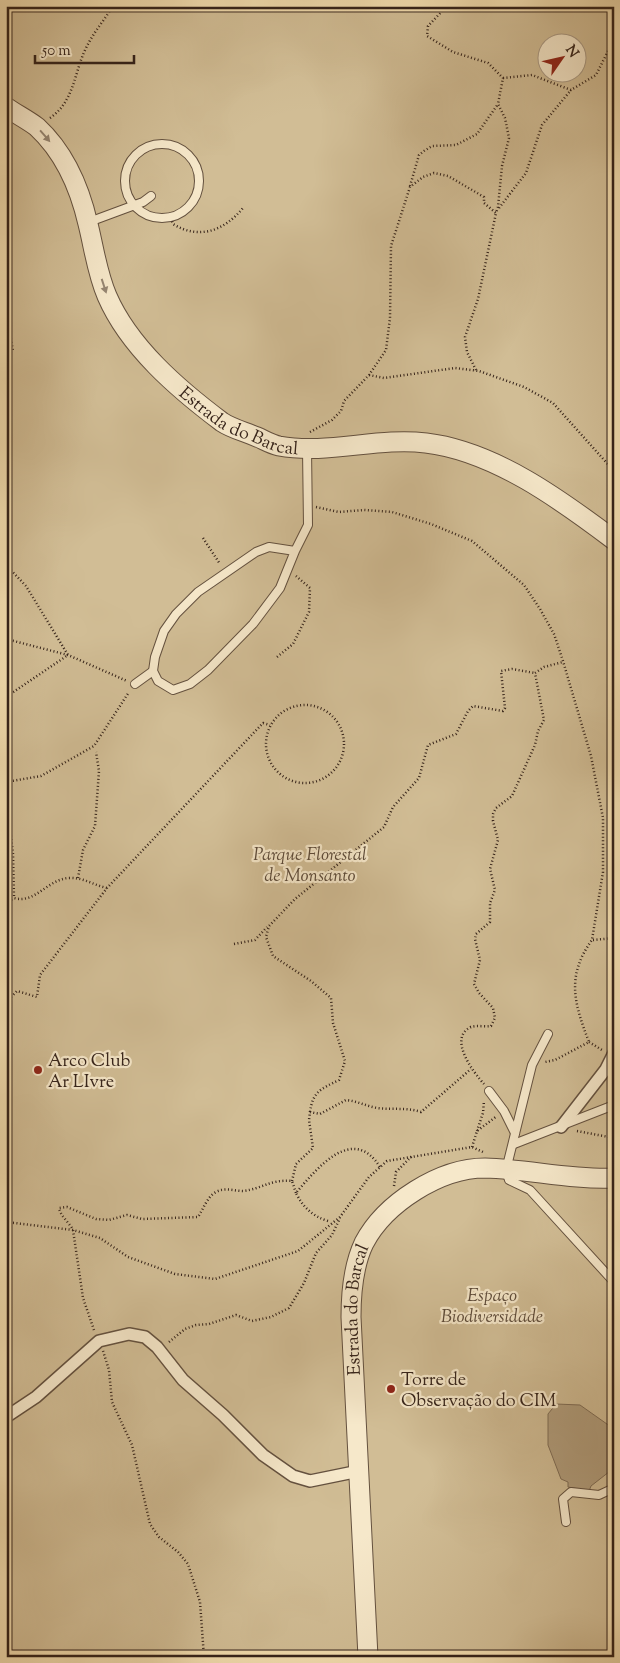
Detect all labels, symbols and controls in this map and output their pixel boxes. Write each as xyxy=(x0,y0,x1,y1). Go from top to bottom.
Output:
scale bar xyxy=(35,32,134,64)
north arrow xyxy=(538,32,588,82)
text: 50 m xyxy=(41,41,71,62)
text: N xyxy=(560,42,583,62)
one-way arrow xyxy=(39,130,51,142)
one-way arrow xyxy=(100,278,108,293)
street label: Estrada do Barcal xyxy=(172,382,299,463)
park label: Parque Florestal de Monsanto xyxy=(253,843,367,890)
place label: Arco Club Ar LIvre xyxy=(48,1049,130,1096)
marker: Arco Club Ar LIvre xyxy=(32,1064,44,1076)
street label: Estrada do Barcal xyxy=(340,1240,377,1376)
park label: Espaço Biodiversidade xyxy=(441,1284,543,1331)
place label: Torre de Observação do CIM xyxy=(401,1368,557,1415)
marker: Torre de Observação do CIM xyxy=(385,1383,397,1395)

